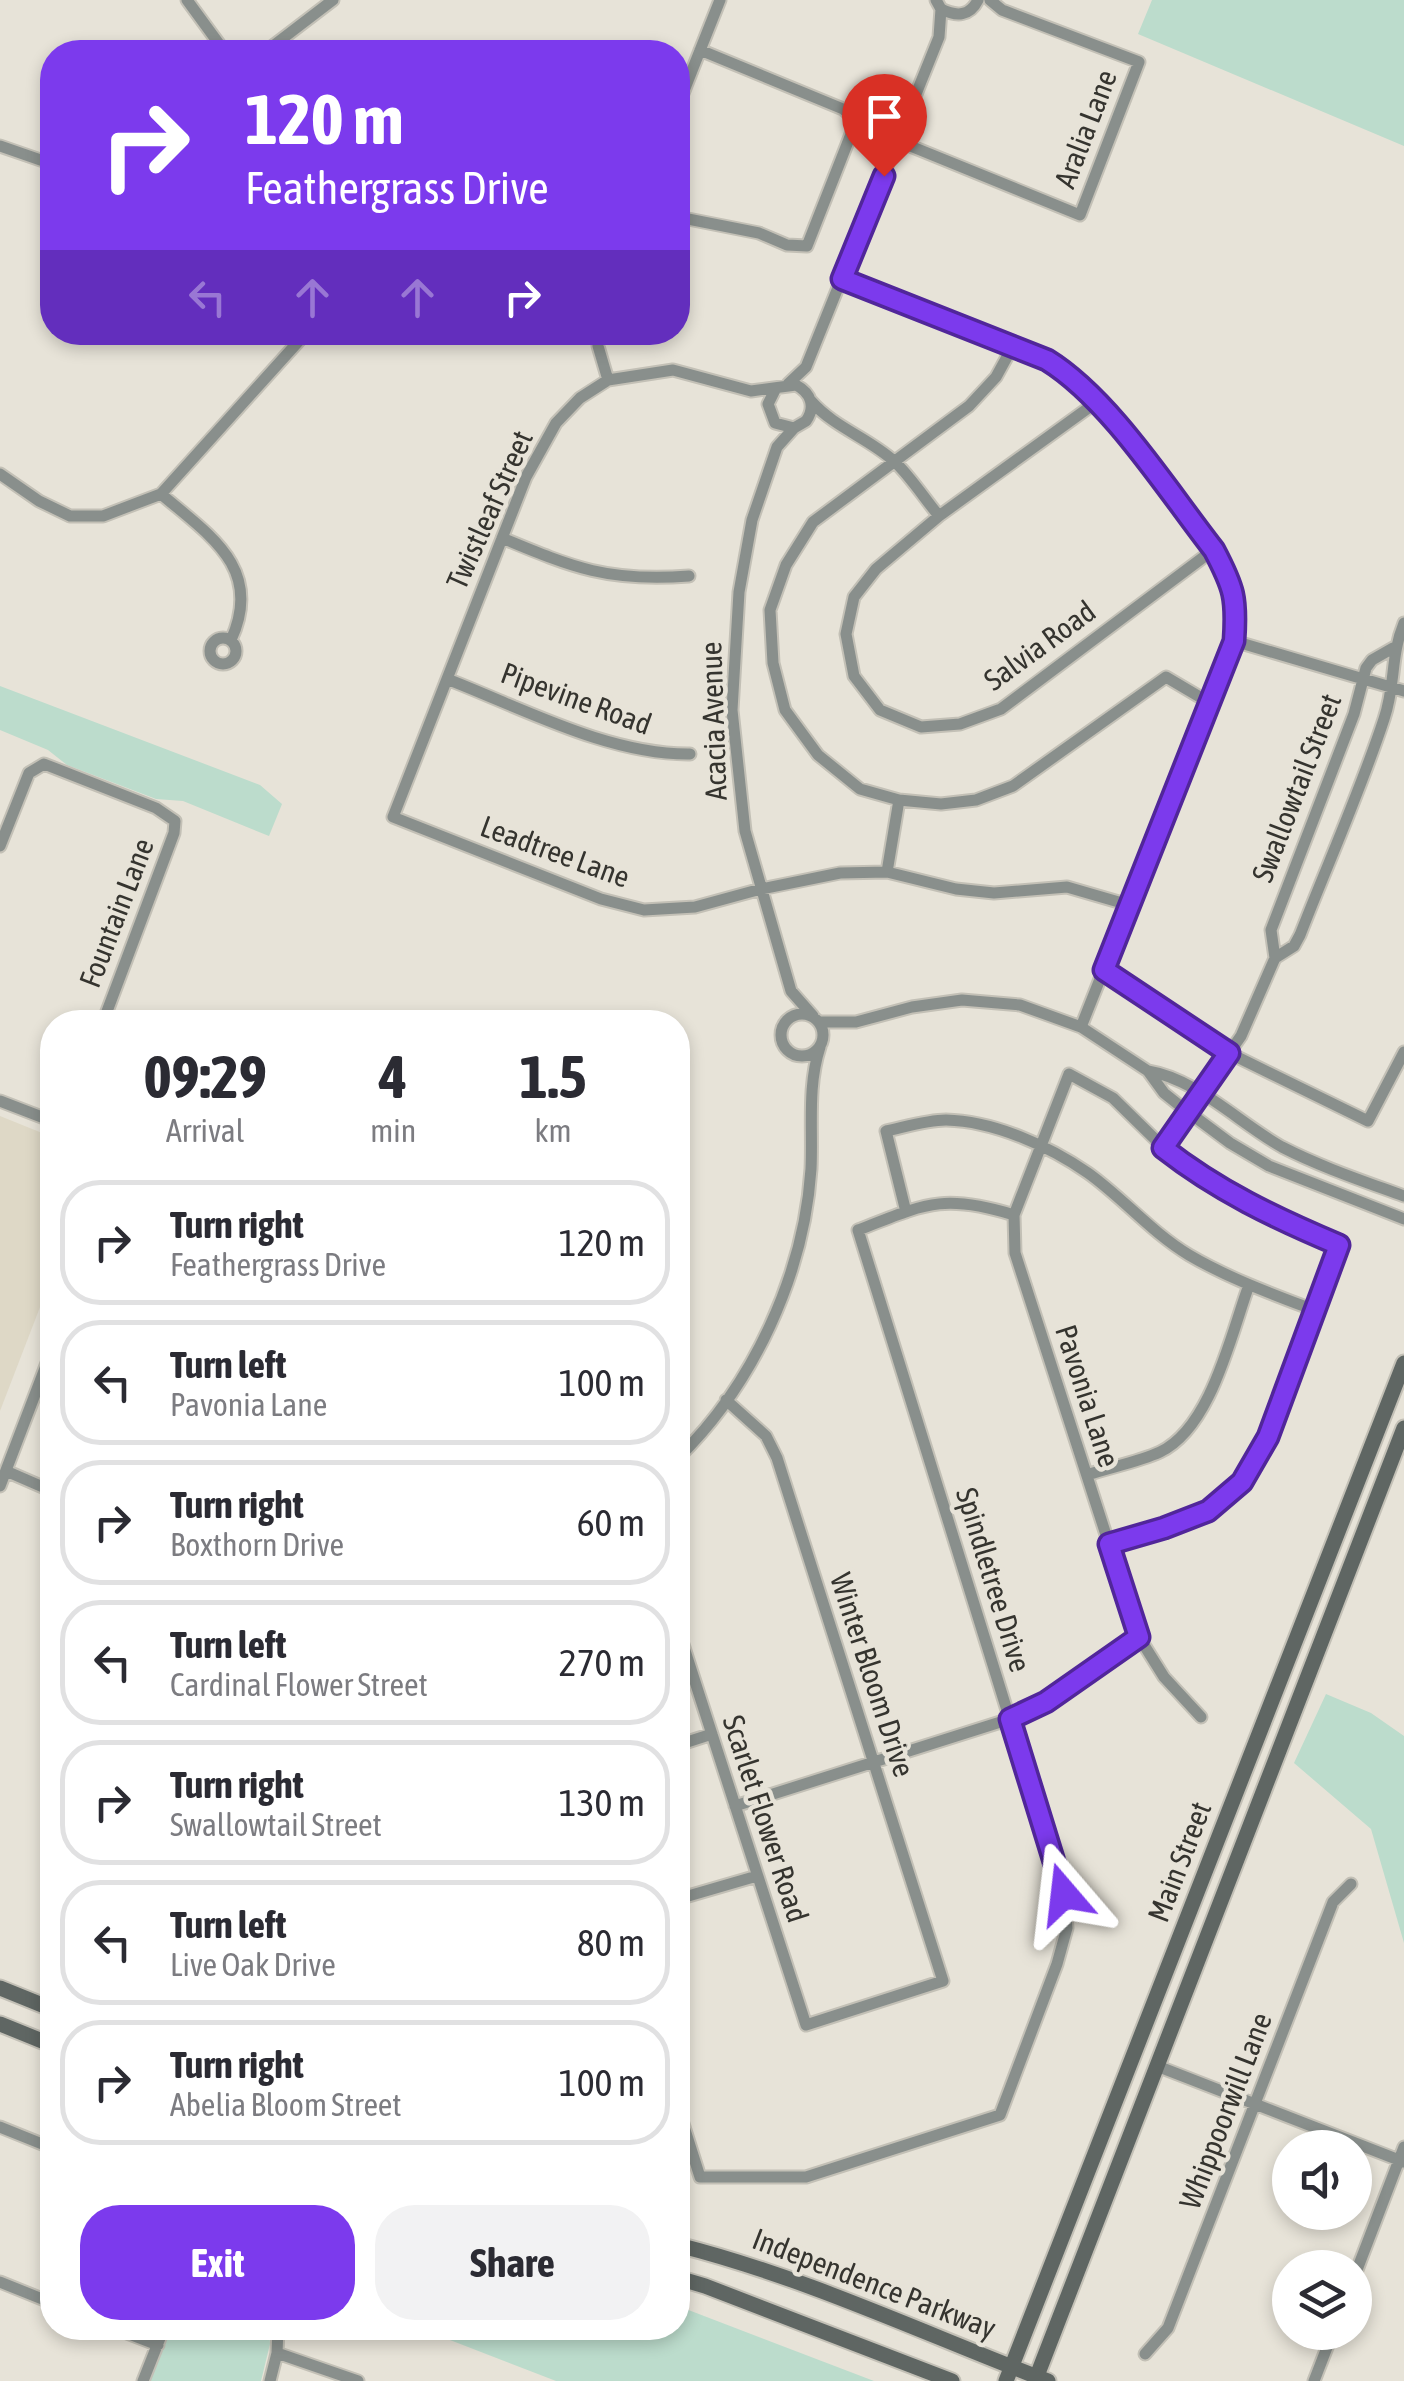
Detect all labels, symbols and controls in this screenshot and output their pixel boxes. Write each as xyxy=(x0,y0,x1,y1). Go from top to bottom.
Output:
street label: Aralia Lane xyxy=(1047,65,1123,192)
pin xyxy=(842,74,927,177)
text: 120 m xyxy=(245,79,404,159)
icon: right xyxy=(80,80,210,210)
icon: arrive xyxy=(857,89,912,144)
text: Feathergrass Drive xyxy=(245,162,549,214)
icon: left xyxy=(180,270,235,325)
icon: ahead xyxy=(285,270,340,325)
icon: ahead xyxy=(390,270,445,325)
icon: right xyxy=(495,270,550,325)
street label: Twistleaf Street xyxy=(439,425,539,594)
street label: Salvia Road xyxy=(977,594,1102,697)
street label: Acacia Avenue xyxy=(693,641,733,801)
street label: Pipevine Road xyxy=(497,655,656,741)
street label: Swallowtail Street xyxy=(1245,689,1348,886)
street label: Leadtree Lane xyxy=(476,808,634,894)
street label: Fountain Lane xyxy=(72,833,160,992)
text: 09:29 xyxy=(143,1042,267,1111)
text: 4 xyxy=(379,1042,407,1111)
text: 1.5 xyxy=(520,1042,587,1111)
text: Arrival xyxy=(166,1112,244,1149)
text: min xyxy=(370,1112,416,1149)
text: km xyxy=(535,1112,572,1149)
text: Turn right xyxy=(170,1203,304,1246)
icon: right xyxy=(85,1215,140,1270)
text: 120 m xyxy=(559,1221,645,1264)
text: Feathergrass Drive xyxy=(170,1246,386,1283)
street label: Pavonia Lane xyxy=(1049,1320,1127,1471)
text: Turn left xyxy=(170,1343,286,1386)
icon: left xyxy=(85,1355,140,1410)
text: 100 m xyxy=(559,1361,645,1404)
text: Pavonia Lane xyxy=(170,1386,327,1423)
text: Turn right xyxy=(170,1483,304,1526)
street label: Spindletree Drive xyxy=(950,1484,1038,1676)
icon: right xyxy=(85,1495,140,1550)
text: 60 m xyxy=(577,1501,645,1544)
text: Boxthorn Drive xyxy=(170,1526,344,1563)
street label: Winter Bloom Drive xyxy=(824,1569,922,1781)
text: Turn left xyxy=(170,1623,286,1666)
icon: left xyxy=(85,1635,140,1690)
text: 270 m xyxy=(559,1641,645,1684)
text: Cardinal Flower Street xyxy=(170,1666,428,1703)
street label: Scarlet Flower Road xyxy=(716,1711,815,1926)
text: Turn right xyxy=(170,1763,304,1806)
icon: right xyxy=(85,1775,140,1830)
text: 130 m xyxy=(559,1781,645,1824)
street label: Main Street xyxy=(1141,1797,1217,1926)
text: Swallowtail Street xyxy=(170,1806,382,1843)
position arrow xyxy=(1012,1842,1116,1946)
text: Turn left xyxy=(170,1903,286,1946)
icon: left xyxy=(85,1915,140,1970)
text: 80 m xyxy=(577,1921,645,1964)
text: Live Oak Drive xyxy=(170,1946,336,1983)
street label: Whippoorwill Lane xyxy=(1172,2008,1278,2213)
text: Turn right xyxy=(170,2043,304,2086)
icon: right xyxy=(85,2055,140,2110)
text: 100 m xyxy=(559,2061,645,2104)
text: Abelia Bloom Street xyxy=(170,2086,402,2123)
map controls xyxy=(1272,2130,1372,2350)
button: sound xyxy=(1272,2130,1372,2230)
button: Exit xyxy=(80,2205,355,2320)
button: Share xyxy=(375,2205,650,2320)
street label: Independence Parkway xyxy=(748,2221,1001,2345)
button: layers xyxy=(1272,2250,1372,2350)

